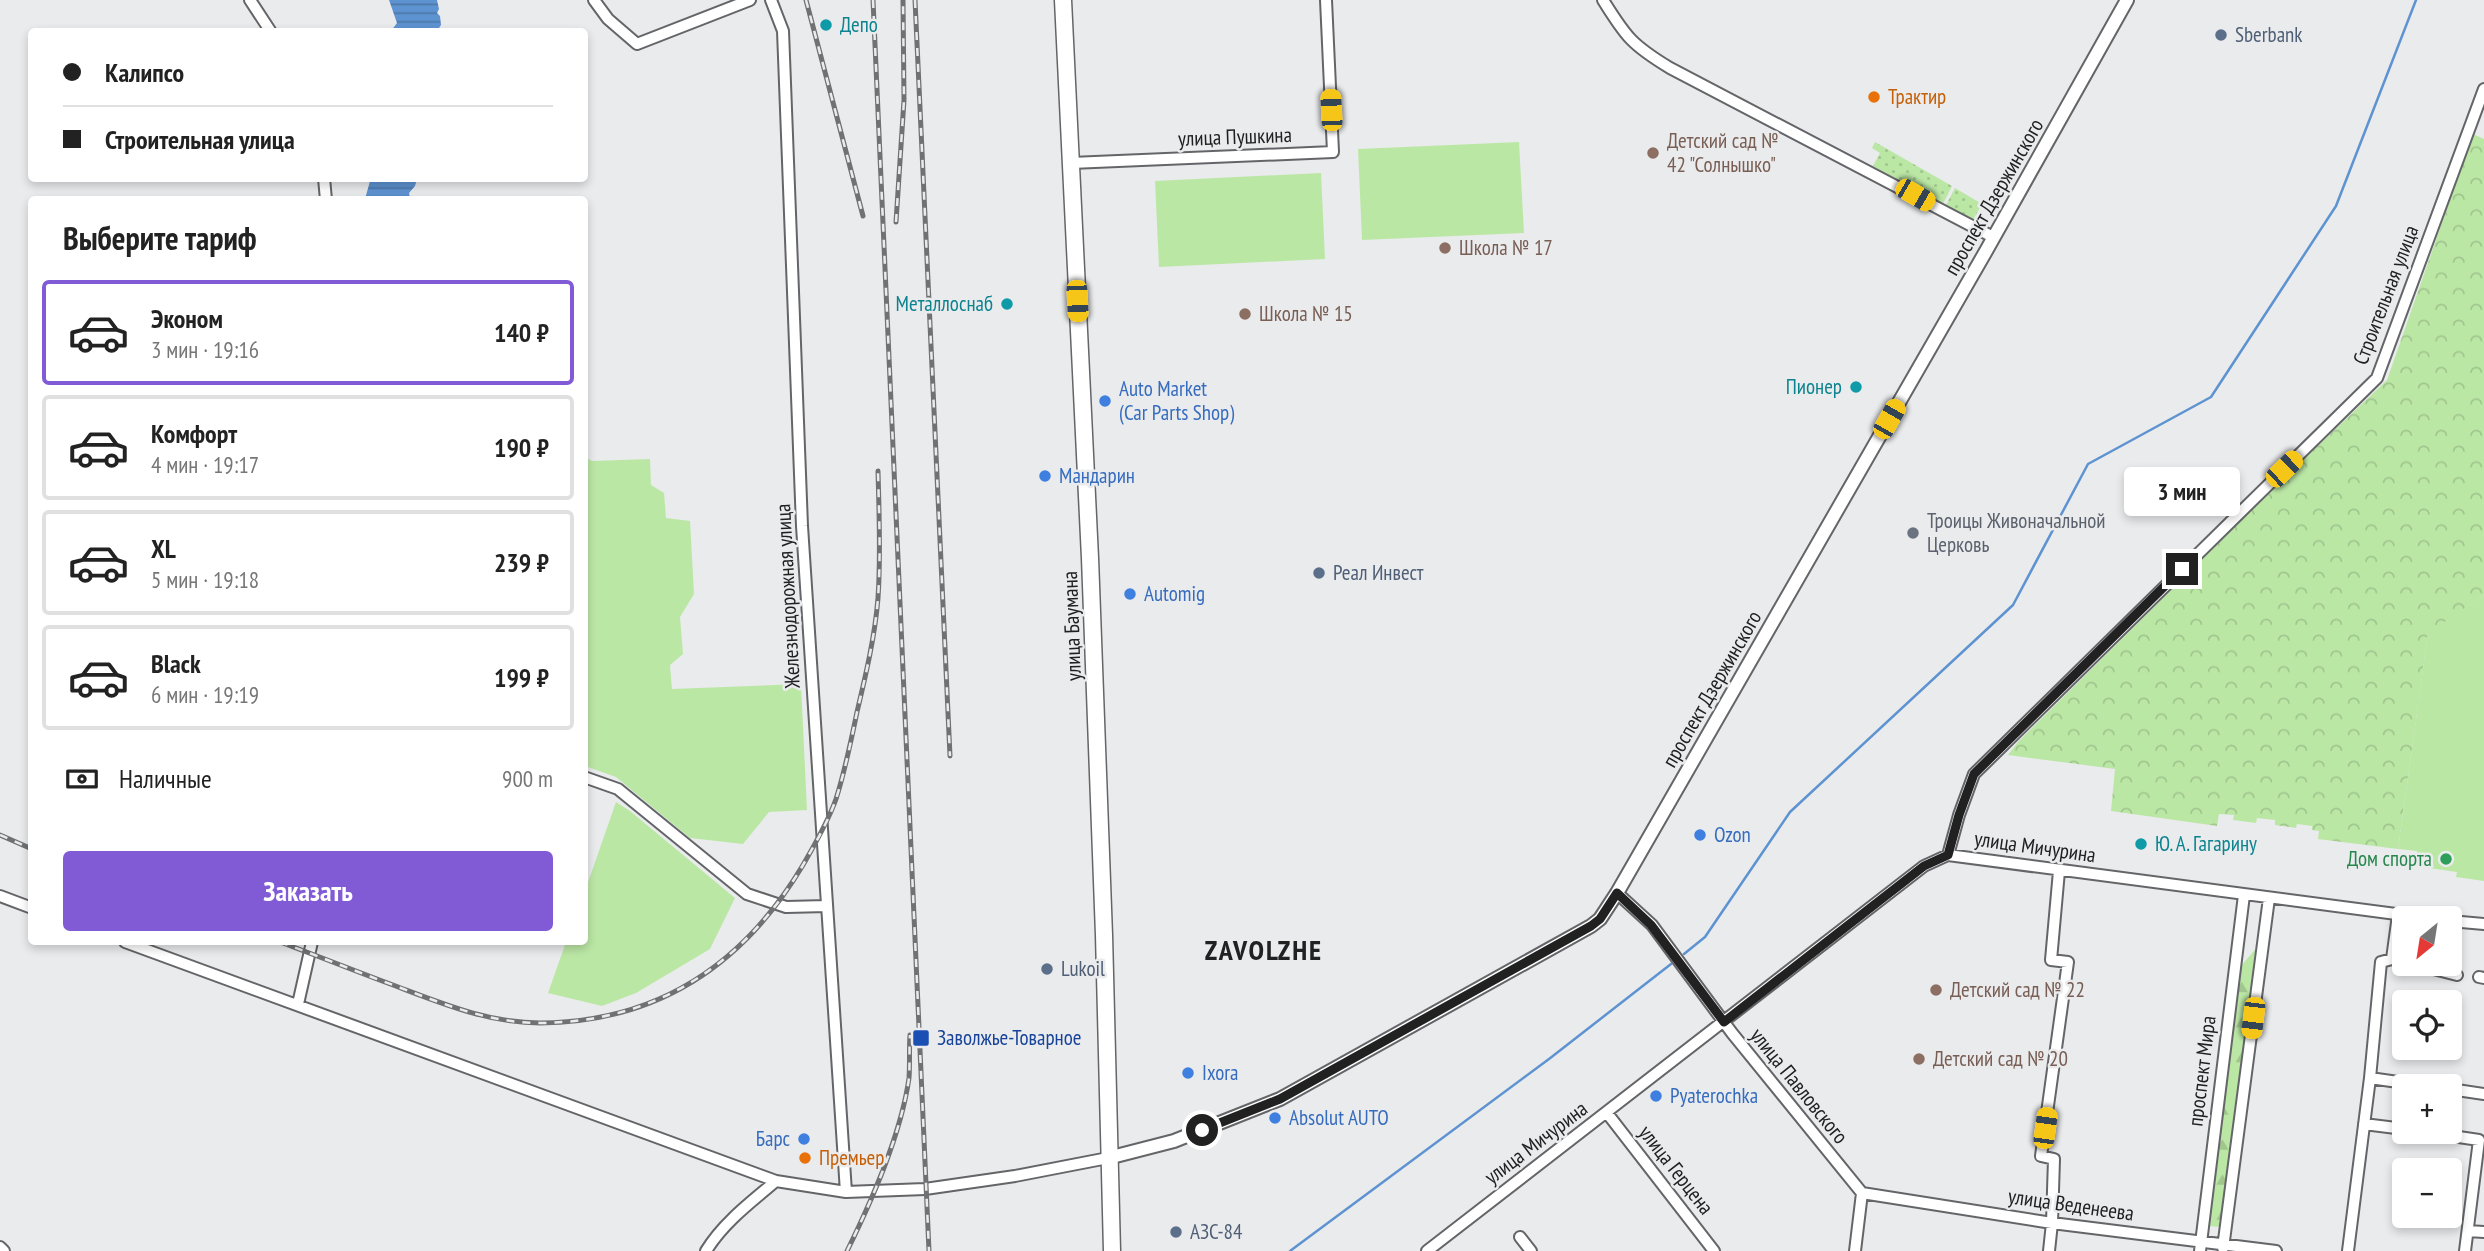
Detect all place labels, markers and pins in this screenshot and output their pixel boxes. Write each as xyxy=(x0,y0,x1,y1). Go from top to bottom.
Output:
place label: Депо xyxy=(840,11,878,38)
marker: Депо xyxy=(818,17,834,33)
place label: Sberbank xyxy=(2235,21,2302,48)
marker: Sberbank xyxy=(2213,27,2229,43)
place label: Трактир xyxy=(1888,83,1946,110)
marker: Трактир xyxy=(1866,89,1882,105)
place label: Детский сад № 42 "Солнышко" xyxy=(1667,127,1779,178)
marker: Детский сад № 42 "Солнышко" xyxy=(1645,145,1661,161)
place label: Школа № 17 xyxy=(1459,234,1553,261)
marker: Школа № 17 xyxy=(1437,240,1453,256)
place label: Металлоснаб xyxy=(896,290,993,317)
marker: Металлоснаб xyxy=(999,296,1015,312)
place label: Школа № 15 xyxy=(1259,300,1353,327)
marker: Школа № 15 xyxy=(1237,306,1253,322)
place label: Пионер xyxy=(1786,373,1842,400)
place label: Auto Market (Car Parts Shop) xyxy=(1119,375,1234,426)
marker: Пионер xyxy=(1848,379,1864,395)
marker: Auto Market (Car Parts Shop) xyxy=(1097,393,1113,409)
place label: Мандарин xyxy=(1059,462,1135,489)
marker: Мандарин xyxy=(1037,468,1053,484)
place label: Троицы Живоначальной Церковь xyxy=(1927,507,2106,558)
marker: Троицы Живоначальной Церковь xyxy=(1905,525,1921,541)
place label: Реал Инвест xyxy=(1333,559,1424,586)
marker: Реал Инвест xyxy=(1311,565,1327,581)
place label: Automig xyxy=(1144,580,1205,607)
marker: Automig xyxy=(1122,586,1138,602)
place label: Ozon xyxy=(1714,821,1751,848)
marker: Ozon xyxy=(1692,827,1708,843)
place label: Ю. А. Гагарину xyxy=(2155,830,2257,857)
marker: Ю. А. Гагарину xyxy=(2133,836,2149,852)
place label: Дом спорта xyxy=(2347,845,2432,872)
marker: Дом спорта xyxy=(2438,851,2454,867)
place label: Lukoil xyxy=(1061,955,1105,982)
marker: Lukoil xyxy=(1039,961,1055,977)
place label: Детский сад № 22 xyxy=(1950,976,2085,1003)
marker: Детский сад № 22 xyxy=(1928,982,1944,998)
place label: Заволжье-Товарное xyxy=(937,1024,1081,1051)
marker: Заволжье-Товарное xyxy=(911,1028,931,1048)
place label: Детский сад № 20 xyxy=(1933,1045,2068,1072)
marker: Детский сад № 20 xyxy=(1911,1051,1927,1067)
place label: Ixora xyxy=(1202,1059,1238,1086)
marker: Ixora xyxy=(1180,1065,1196,1081)
place label: Pyaterochka xyxy=(1670,1082,1758,1109)
marker: Pyaterochka xyxy=(1648,1088,1664,1104)
place label: Absolut AUTO xyxy=(1289,1104,1389,1131)
marker: Absolut AUTO xyxy=(1267,1110,1283,1126)
place label: Барс xyxy=(756,1125,791,1152)
marker: Барс xyxy=(796,1131,812,1147)
place label: Премьер xyxy=(819,1144,884,1171)
marker: Премьер xyxy=(797,1150,813,1166)
place label: АЗС-84 xyxy=(1190,1218,1243,1245)
marker: АЗС-84 xyxy=(1168,1224,1184,1240)

